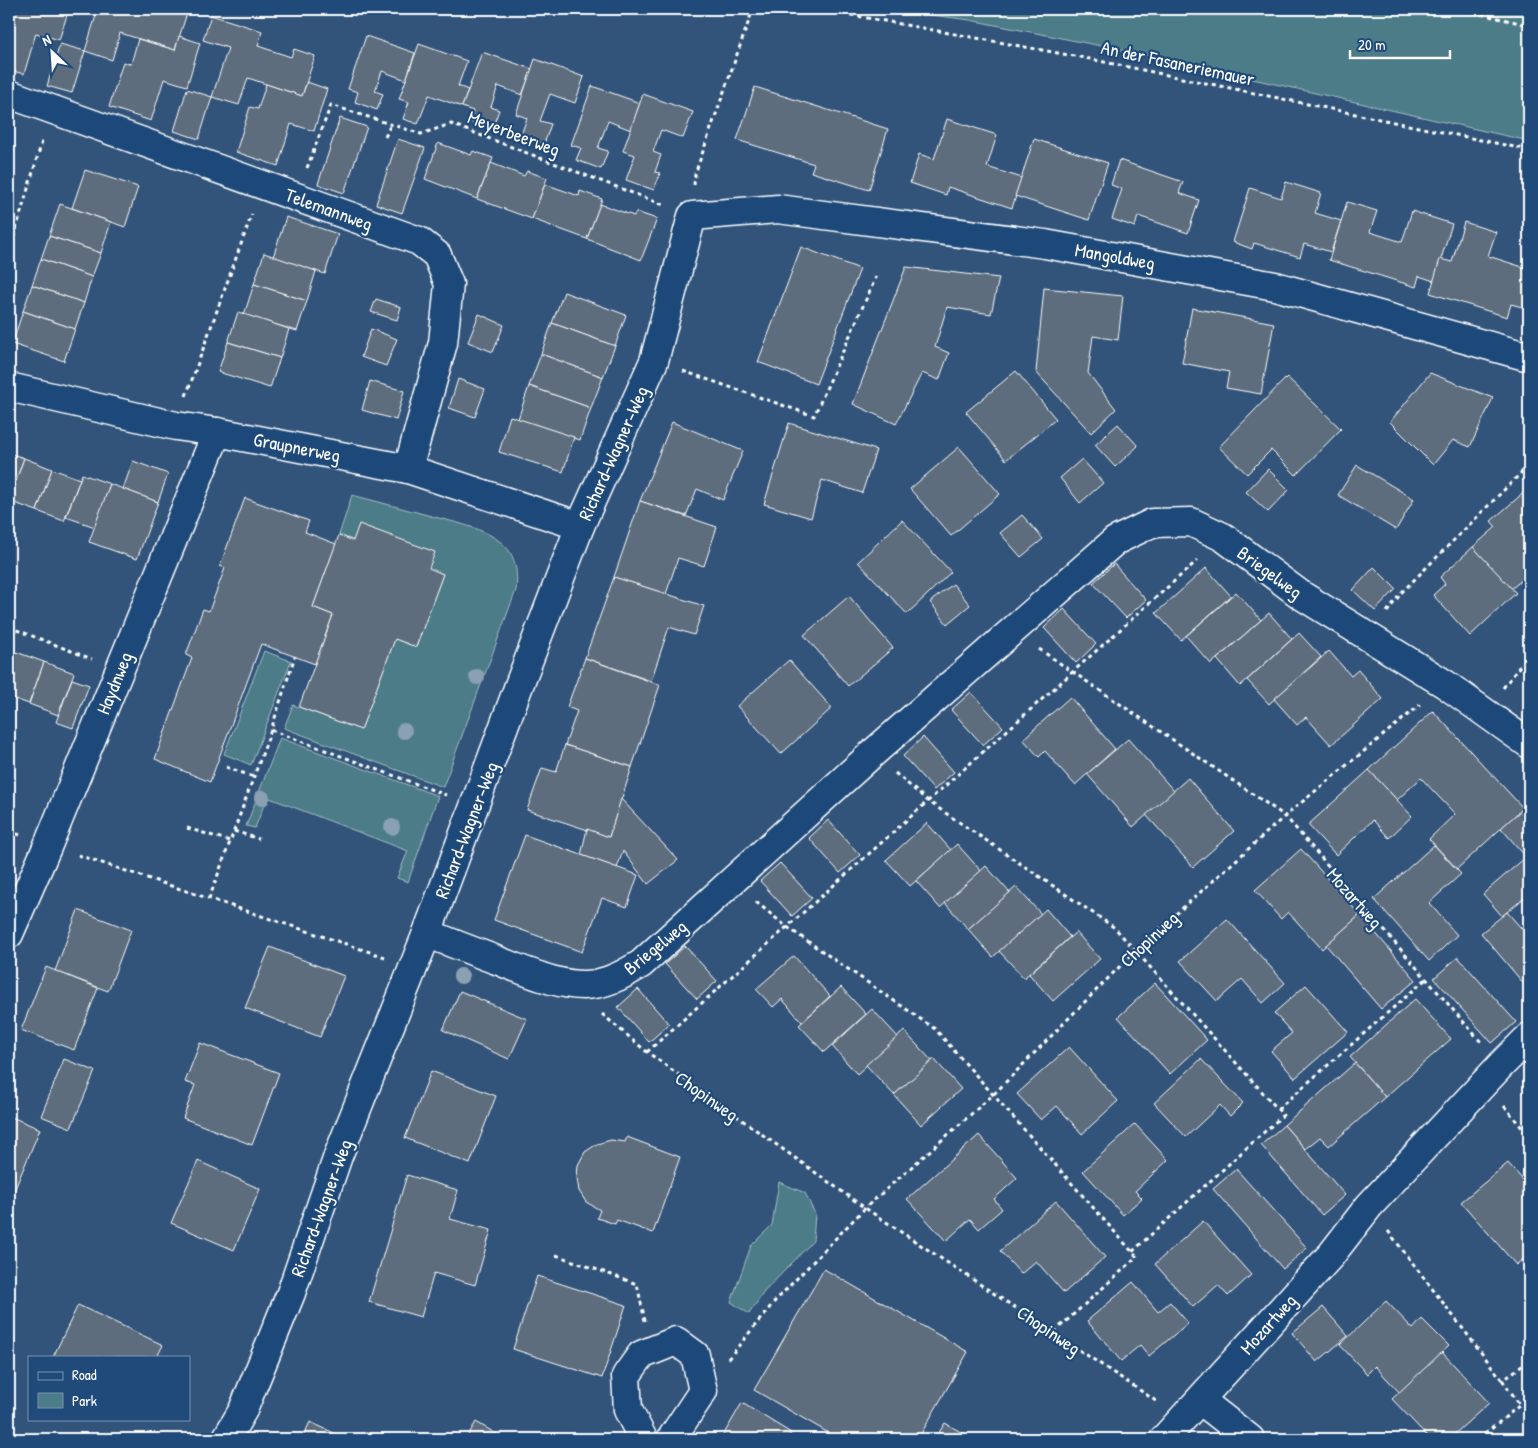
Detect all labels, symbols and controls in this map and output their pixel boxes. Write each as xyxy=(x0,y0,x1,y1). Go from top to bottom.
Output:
north arrow xyxy=(28,28,78,78)
scale bar xyxy=(1350,28,1450,60)
text: N xyxy=(39,29,54,50)
street label: An der Fasaneriemauer xyxy=(1099,34,1258,92)
text: 20 m xyxy=(1358,34,1385,55)
street label: Meyerbeerweg xyxy=(464,104,564,162)
street label: Telemannweg xyxy=(282,181,376,237)
street label: Mangoldweg xyxy=(1073,236,1157,276)
street label: Richard-Wagner-Weg xyxy=(572,382,654,524)
street label: Graupnerweg xyxy=(251,426,343,468)
street label: Briegelweg xyxy=(1232,540,1308,604)
street label: Haydnweg xyxy=(90,648,138,718)
street label: Richard-Wagner-Weg xyxy=(428,758,504,902)
street label: Mozartweg xyxy=(1321,862,1389,934)
street label: Chopinweg xyxy=(1114,905,1184,973)
street label: Briegelweg xyxy=(618,913,692,981)
street label: Chopinweg xyxy=(670,1065,744,1127)
street label: Richard-Wagner-Weg xyxy=(284,1136,358,1280)
street label: Mozartweg xyxy=(1234,1288,1302,1360)
street label: Chopinweg xyxy=(1012,1299,1086,1361)
legend xyxy=(28,1356,190,1420)
text: Road xyxy=(72,1364,97,1385)
text: Park xyxy=(72,1390,97,1411)

